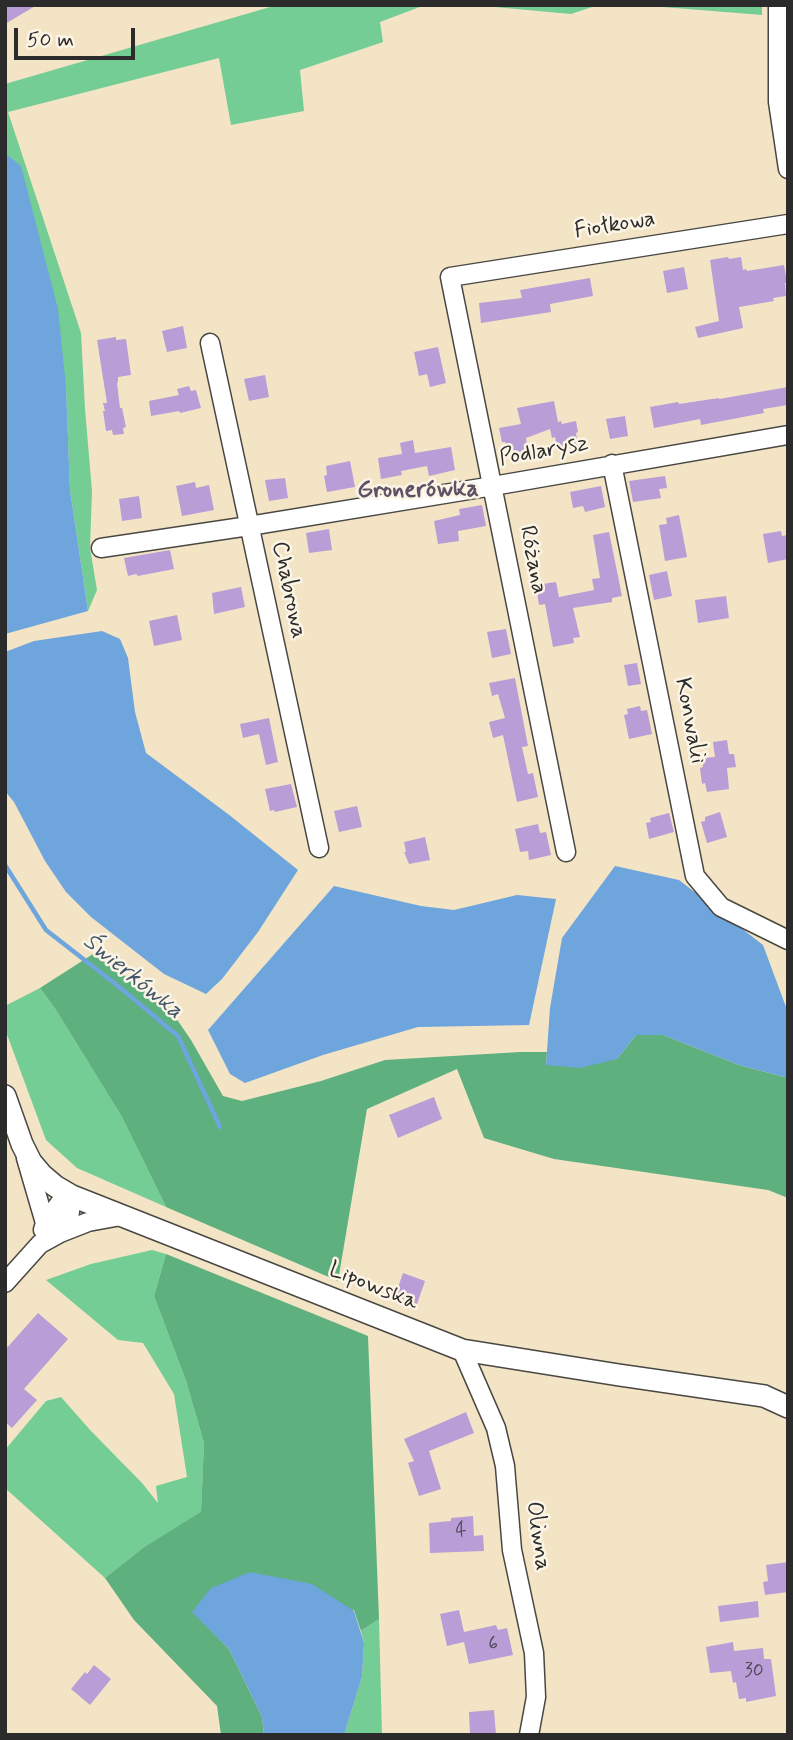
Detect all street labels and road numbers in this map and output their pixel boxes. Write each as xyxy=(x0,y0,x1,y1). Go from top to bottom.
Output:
street label: Fiołkowa xyxy=(573,206,657,246)
street label: Podlarysz xyxy=(497,431,591,473)
street label: Różana xyxy=(512,523,552,597)
street label: Chabrowa xyxy=(264,539,312,641)
street label: Konwalii xyxy=(667,676,711,766)
street label: Lipowska xyxy=(324,1257,422,1317)
street label: Oliwna xyxy=(518,1500,556,1572)

